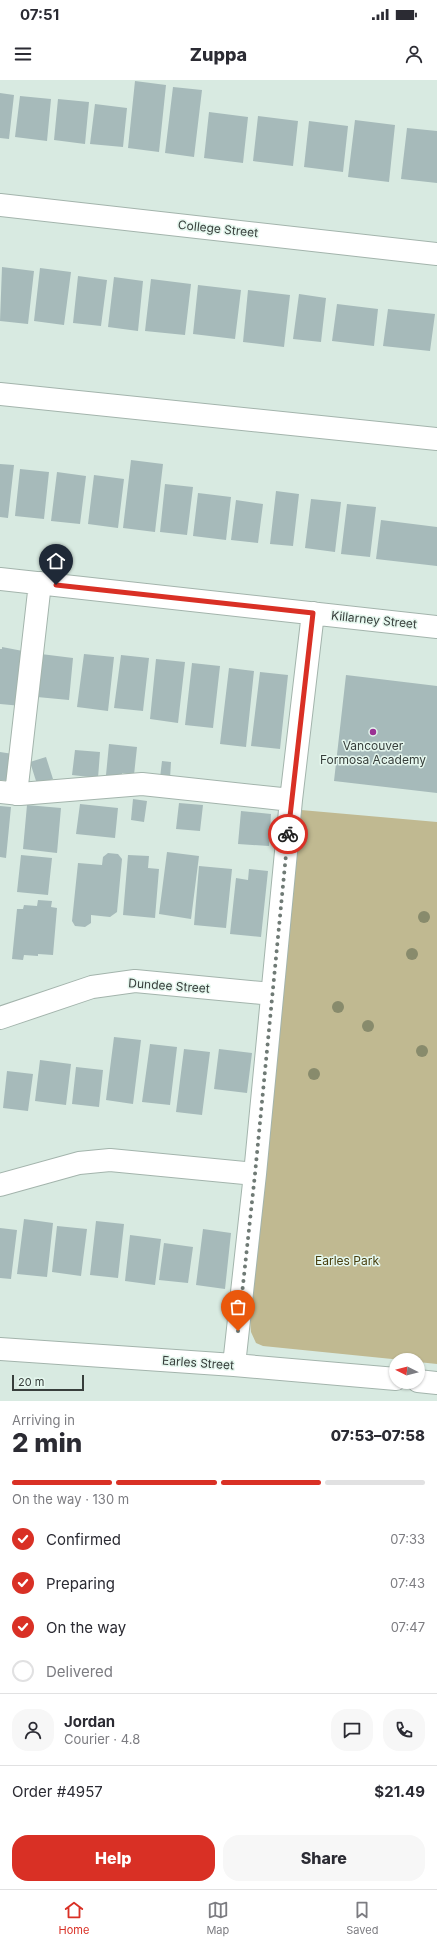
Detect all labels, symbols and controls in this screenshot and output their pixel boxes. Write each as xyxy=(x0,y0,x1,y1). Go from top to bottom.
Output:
text: 07:51 xyxy=(20,5,59,24)
icon: menu xyxy=(12,43,34,65)
icon: person xyxy=(403,43,425,65)
text: Zuppa xyxy=(190,44,247,65)
street label: College Street xyxy=(177,217,259,240)
pin xyxy=(39,544,73,585)
icon: home xyxy=(45,550,67,572)
street label: Killarney Street xyxy=(330,608,418,631)
marker: Vancouver Formosa Academy xyxy=(368,727,378,737)
place label: Vancouver Formosa Academy xyxy=(320,738,426,767)
courier xyxy=(268,814,308,854)
icon: bike xyxy=(277,823,299,845)
street label: Dundee Street xyxy=(128,975,210,996)
park label: Earles Park xyxy=(315,1253,379,1268)
pin xyxy=(221,1290,255,1331)
icon: bag xyxy=(227,1296,249,1318)
street label: Earles Street xyxy=(162,1353,235,1373)
north arrow xyxy=(389,1353,425,1389)
map controls xyxy=(389,1353,425,1389)
scale bar xyxy=(12,1373,84,1392)
text: 20 m xyxy=(18,1375,44,1389)
text: Arriving in xyxy=(12,1412,75,1428)
text: 07:53–07:58 xyxy=(331,1426,425,1445)
text: 2 min xyxy=(12,1427,82,1458)
text: On the way · 130 m xyxy=(12,1491,129,1507)
icon: check xyxy=(12,1528,34,1550)
text: Confirmed xyxy=(46,1530,121,1549)
text: 07:33 xyxy=(390,1531,425,1547)
icon: check xyxy=(12,1572,34,1594)
text: Preparing xyxy=(46,1574,115,1593)
text: 07:43 xyxy=(390,1575,425,1591)
icon: check xyxy=(12,1616,34,1638)
text: On the way xyxy=(46,1618,126,1637)
text: 07:47 xyxy=(391,1619,425,1635)
text: Delivered xyxy=(46,1662,113,1681)
button: person xyxy=(12,1709,54,1751)
button: chat xyxy=(331,1709,373,1751)
button: phone xyxy=(383,1709,425,1751)
text: Jordan xyxy=(64,1712,115,1731)
text: Courier · 4.8 xyxy=(64,1731,140,1747)
text: Order #4957 xyxy=(12,1782,103,1801)
text: $21.49 xyxy=(374,1782,425,1801)
button: Help xyxy=(12,1835,215,1881)
button: Share xyxy=(223,1835,425,1881)
tab: Home xyxy=(59,1899,89,1937)
tab: Map xyxy=(206,1899,229,1937)
tab: Saved xyxy=(346,1899,378,1937)

